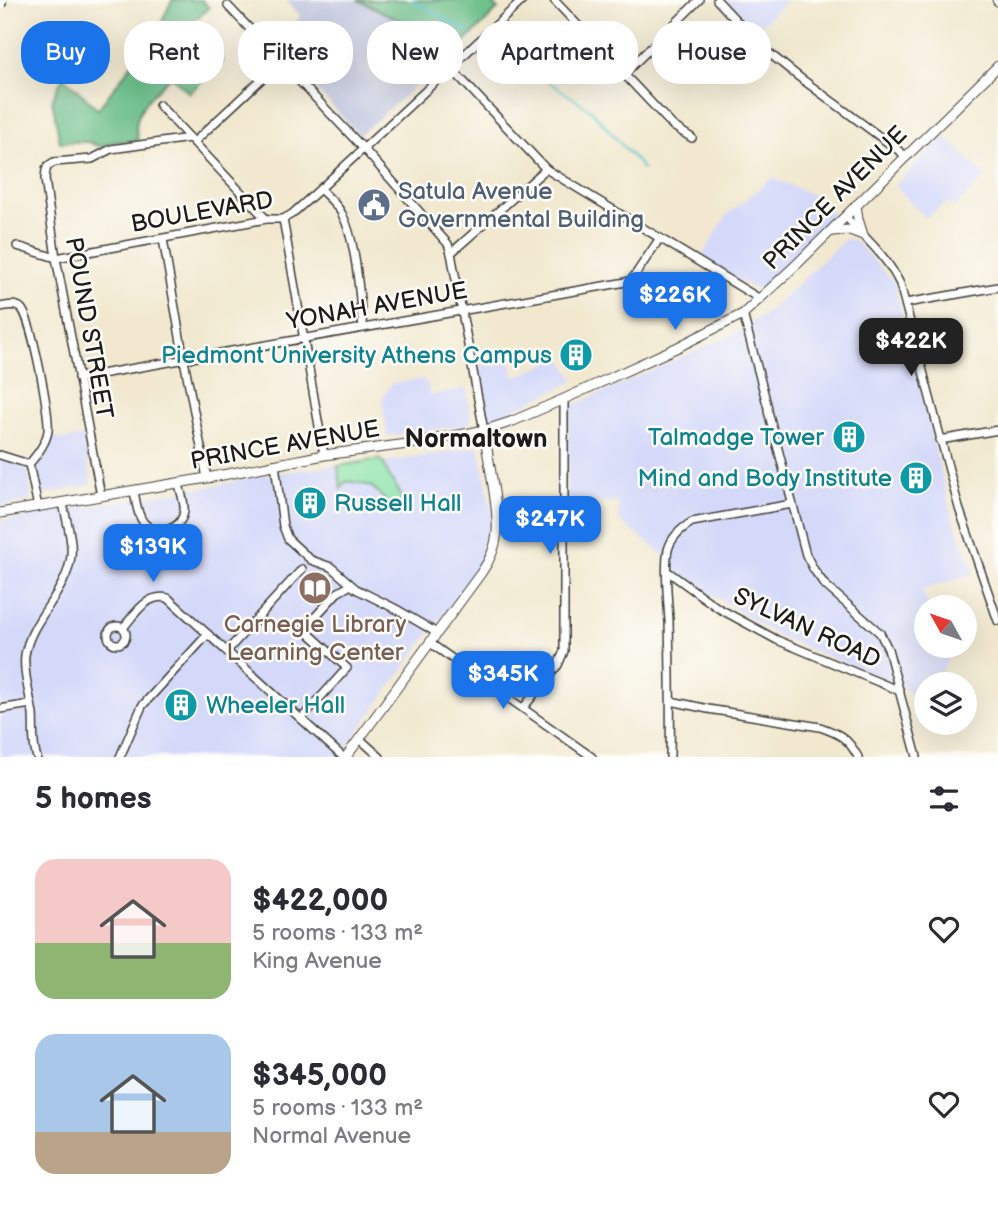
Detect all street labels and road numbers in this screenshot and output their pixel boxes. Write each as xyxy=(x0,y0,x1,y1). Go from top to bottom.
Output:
street label: PRINCE AVENUE xyxy=(757,120,913,276)
street label: BOULEVARD xyxy=(129,185,275,239)
street label: POUND STREET xyxy=(59,235,119,422)
street label: YONAH AVENUE xyxy=(284,276,469,336)
street label: PRINCE AVENUE xyxy=(188,414,382,476)
street label: SYLVAN ROAD xyxy=(729,581,885,675)

